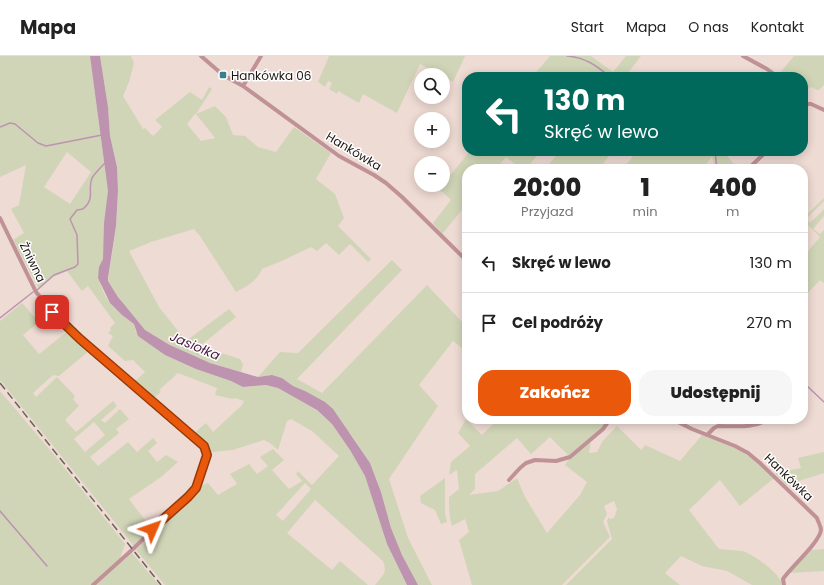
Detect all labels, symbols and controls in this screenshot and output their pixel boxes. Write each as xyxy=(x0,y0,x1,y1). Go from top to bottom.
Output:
text: Mapa xyxy=(20,14,76,41)
text: Start xyxy=(571,17,604,37)
text: Mapa xyxy=(626,17,666,37)
text: O nas xyxy=(688,17,729,37)
text: Kontakt xyxy=(751,17,804,37)
place label: Hankówka 06 xyxy=(231,67,311,84)
map controls xyxy=(414,68,450,192)
button: search xyxy=(414,68,450,104)
marker: Hankówka 06 xyxy=(218,70,228,80)
text: 130 m xyxy=(544,81,625,120)
icon: left xyxy=(478,88,530,140)
button: + xyxy=(414,112,450,148)
text: Skręć w lewo xyxy=(544,119,659,144)
street label: Hankówka xyxy=(323,128,385,174)
button: − xyxy=(414,156,450,192)
text: 20:00 xyxy=(513,171,581,204)
text: 1 xyxy=(640,171,650,204)
text: 400 xyxy=(709,171,757,204)
text: Przyjazd xyxy=(521,202,573,221)
text: min xyxy=(633,202,657,221)
text: m xyxy=(726,202,739,221)
street label: Żniwna xyxy=(16,239,50,285)
icon: left xyxy=(478,252,500,274)
text: Skręć w lewo xyxy=(512,252,611,273)
text: 130 m xyxy=(749,252,792,273)
pin xyxy=(35,295,69,329)
icon: arrive xyxy=(41,301,63,323)
icon: arrive xyxy=(478,312,500,334)
text: Cel podróży xyxy=(512,312,603,333)
text: 270 m xyxy=(746,312,792,333)
water label: Jasiołka xyxy=(167,327,223,365)
button: Zakończ xyxy=(478,370,631,416)
button: Udostępnij xyxy=(639,370,792,416)
street label: Hankówka xyxy=(761,449,817,505)
position arrow xyxy=(131,508,173,550)

